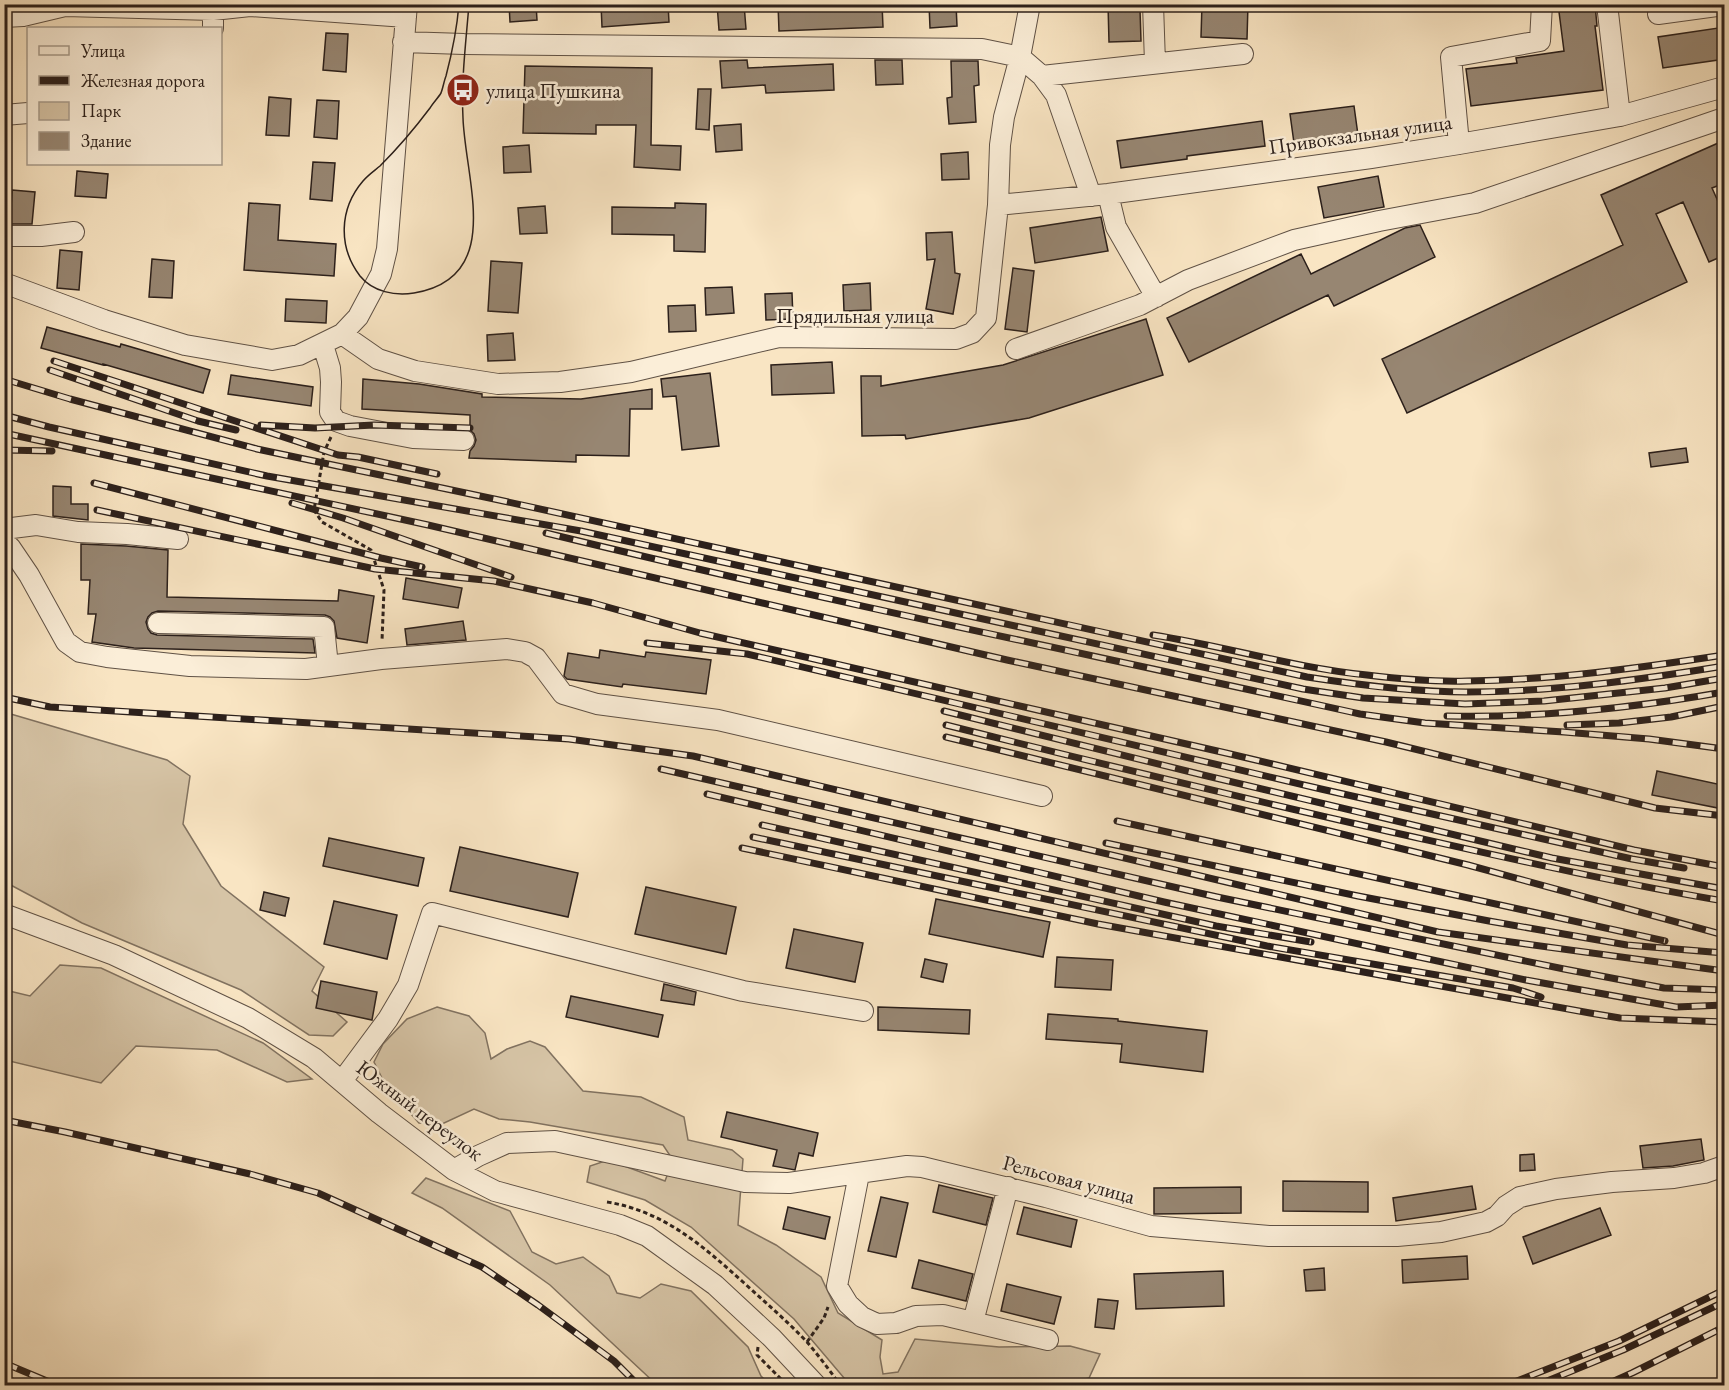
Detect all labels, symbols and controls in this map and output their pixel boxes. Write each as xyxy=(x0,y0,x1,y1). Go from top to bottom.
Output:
legend xyxy=(27,27,222,165)
text: Улица xyxy=(80,39,126,62)
text: Железная дорога xyxy=(80,69,206,92)
bus stop icon: улица Пушкина xyxy=(445,72,481,108)
place label: улица Пушкина xyxy=(486,77,621,104)
text: Парк xyxy=(81,99,121,122)
street label: Привокзальная улица xyxy=(1266,108,1454,160)
text: Здание xyxy=(81,129,131,152)
street label: Прядильная улица xyxy=(776,302,935,329)
street label: Южный переулок xyxy=(351,1053,489,1167)
street label: Рельсовая улица xyxy=(1000,1148,1139,1210)

